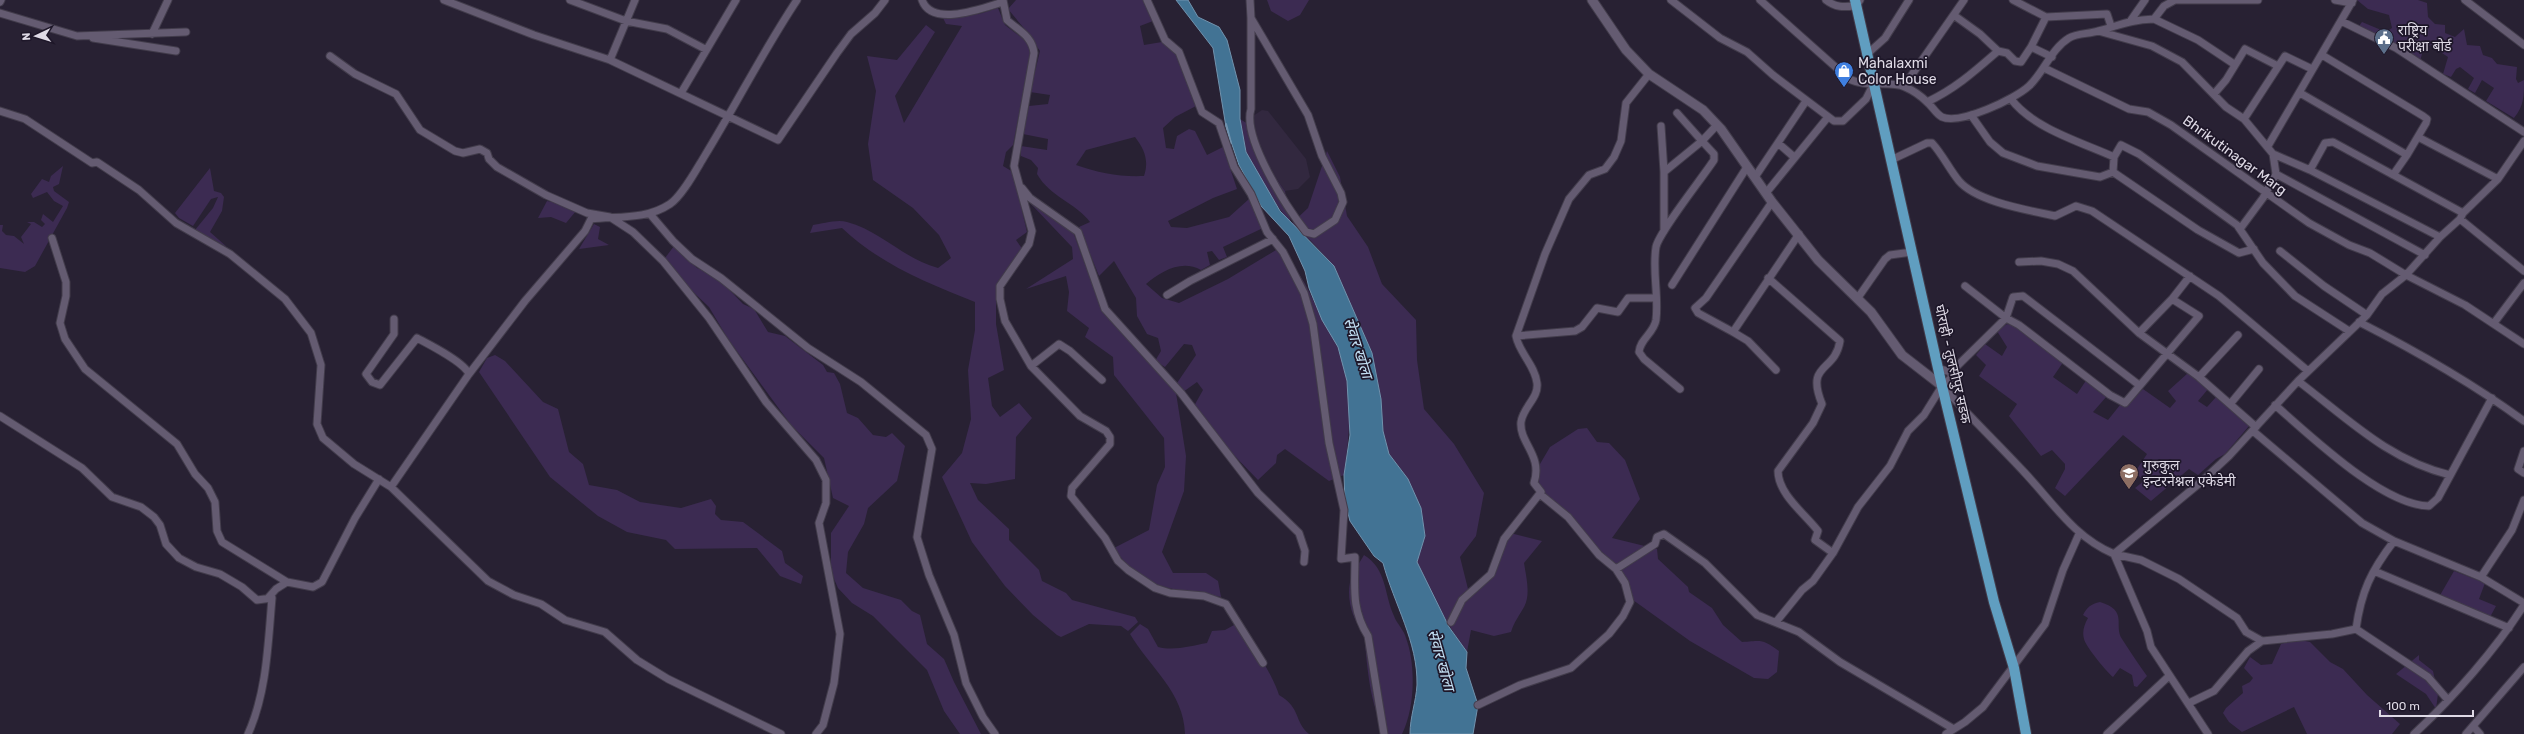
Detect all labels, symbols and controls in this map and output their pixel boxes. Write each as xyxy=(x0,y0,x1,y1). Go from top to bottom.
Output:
north arrow xyxy=(16,16,56,56)
place label: राष्ट्रिय परीक्षा बोर्ड xyxy=(2398,22,2453,55)
public building icon: राष्ट्रिय परीक्षा बोर्ड xyxy=(2373,27,2395,55)
text: N xyxy=(20,32,33,41)
place label: Mahalaxmi Color House xyxy=(1858,55,1937,88)
shop icon: Mahalaxmi Color House xyxy=(1833,60,1855,88)
street label: Bhrikutinagar Marg xyxy=(2179,112,2290,199)
street label: घोराही - तुलसीपुर सडक xyxy=(1930,303,1974,426)
water label: सेवार खोला xyxy=(1340,316,1377,383)
place label: गुरुकुल इन्टरनेश्नल एकेडेमी xyxy=(2143,457,2236,490)
school or university icon: गुरुकुल इन्टरनेश्नल एकेडेमी xyxy=(2118,462,2140,490)
water label: सेवार खोला xyxy=(1424,627,1459,695)
scale bar xyxy=(2380,692,2473,718)
text: 100 m xyxy=(2386,699,2420,713)

